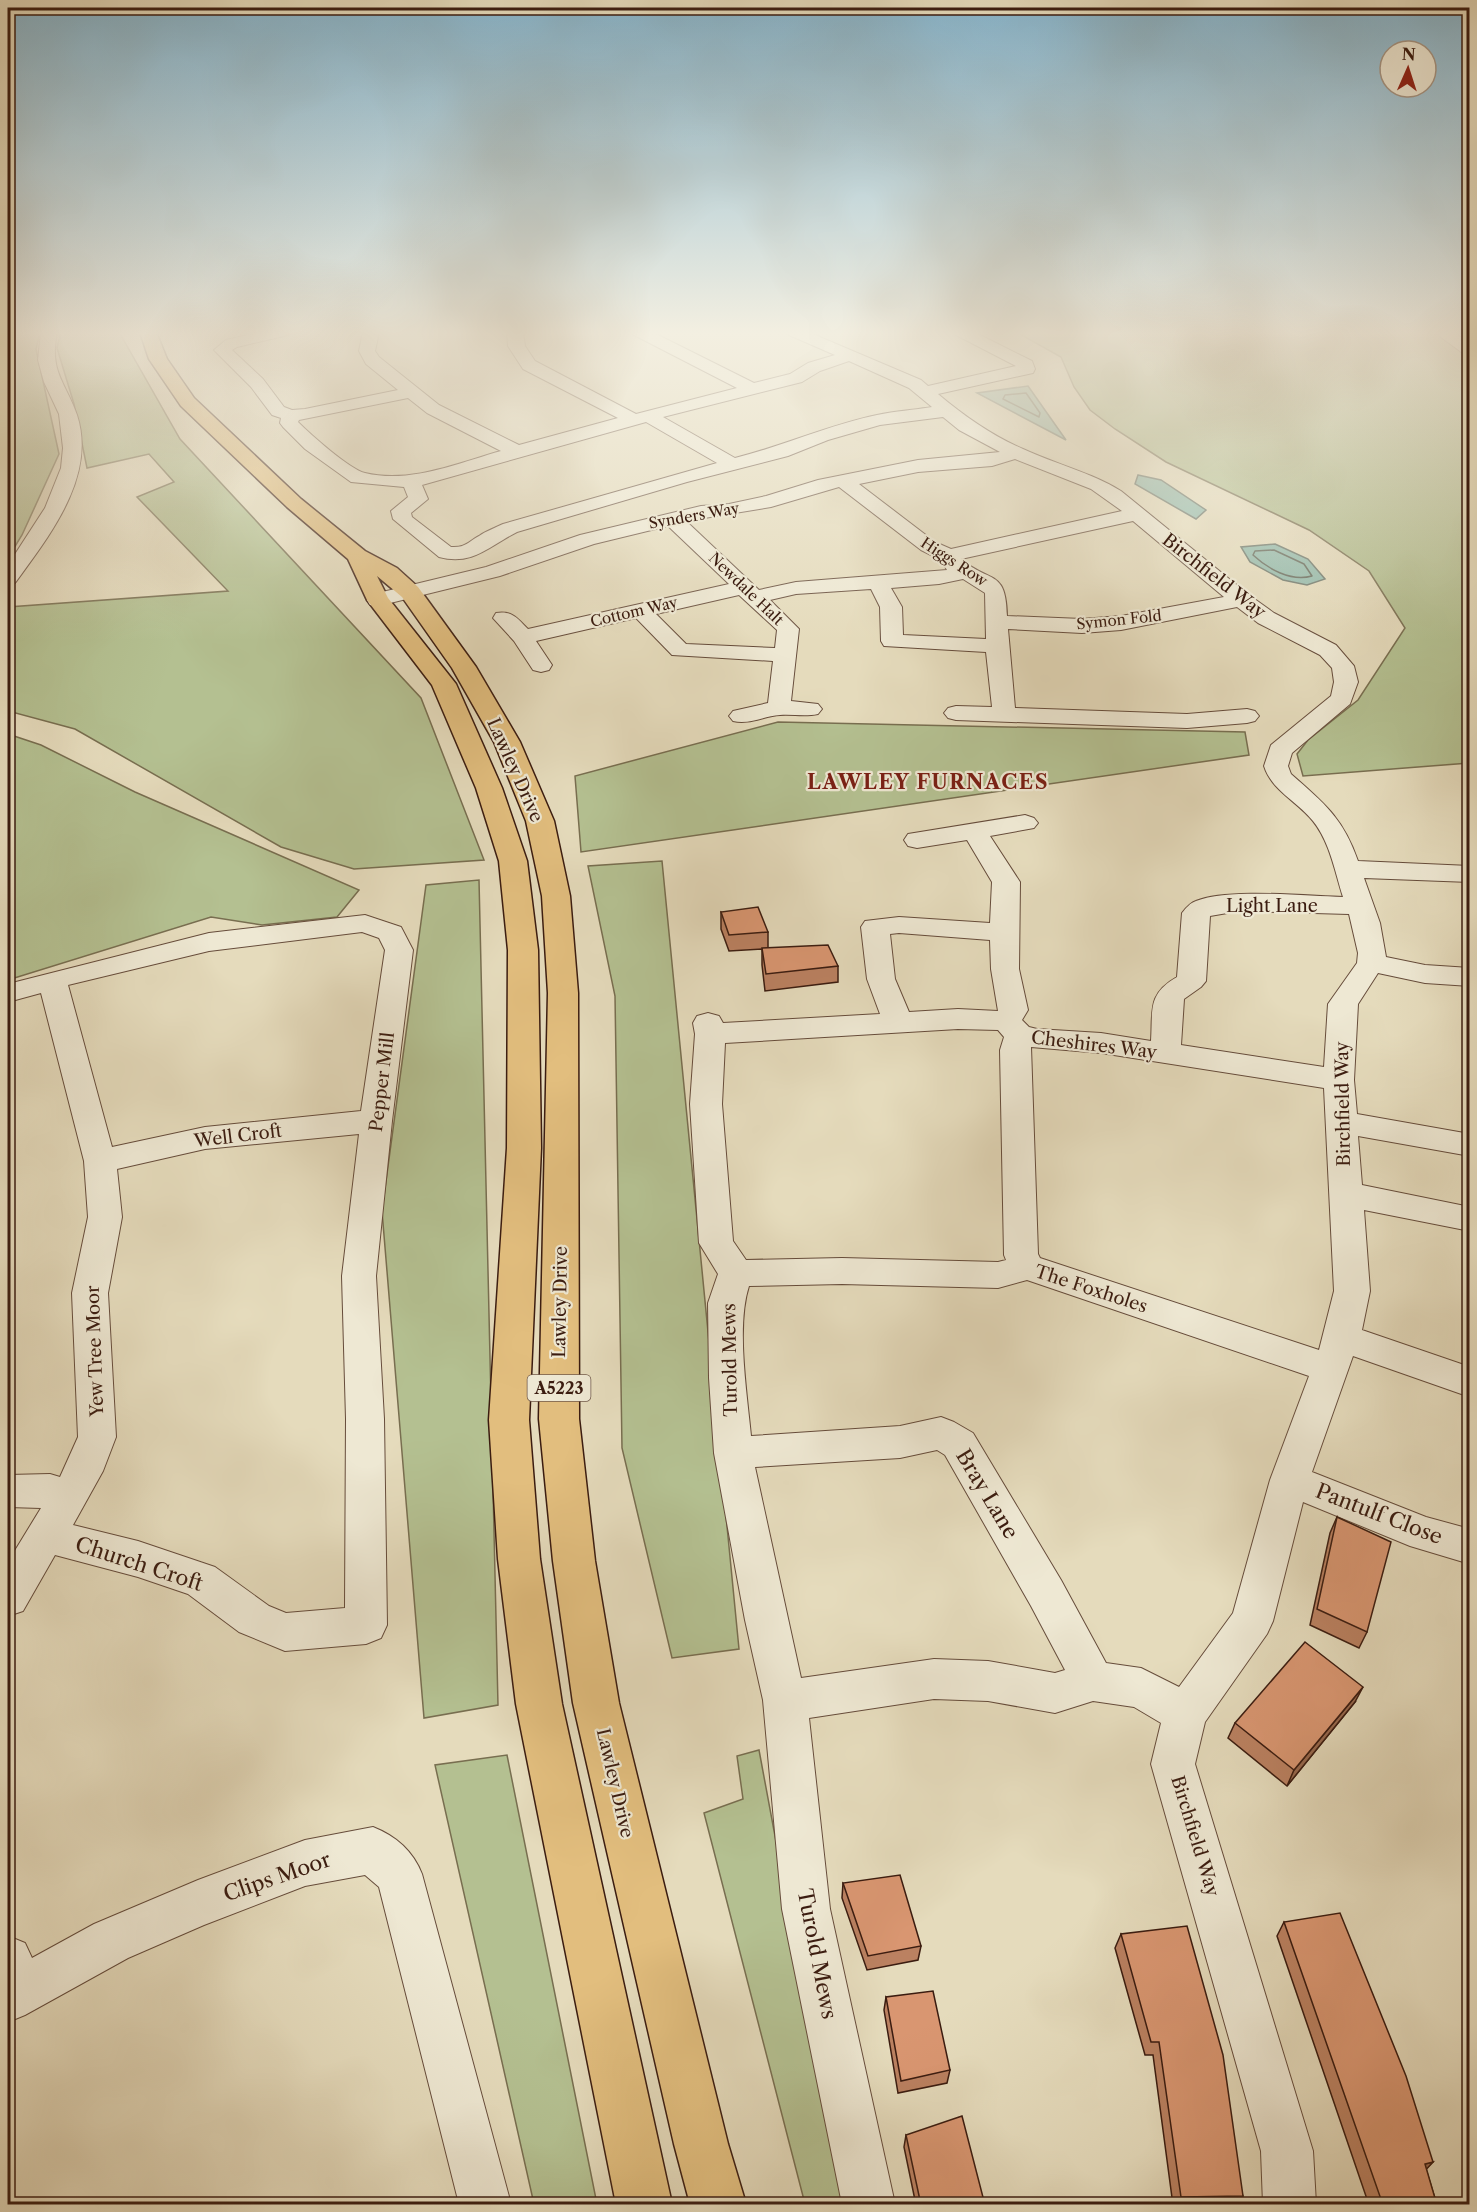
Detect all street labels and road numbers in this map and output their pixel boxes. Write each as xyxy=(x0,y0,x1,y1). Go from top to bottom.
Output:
street label: Synders Way xyxy=(647,498,741,533)
street label: Birchfield Way xyxy=(1158,529,1271,624)
street label: Higgs Row xyxy=(917,533,992,590)
street label: Newdale Halt xyxy=(705,548,788,629)
street label: Cottom Way xyxy=(588,592,680,631)
street label: Symon Fold xyxy=(1075,606,1163,633)
street label: Lawley Drive xyxy=(482,714,548,826)
street label: Light Lane xyxy=(1226,895,1318,917)
street label: Cheshires Way xyxy=(1030,1026,1159,1064)
street label: Pepper Mill xyxy=(365,1031,399,1133)
street label: Birchfield Way xyxy=(1331,1040,1355,1167)
street label: Well Croft xyxy=(192,1120,284,1152)
street label: Lawley Drive xyxy=(548,1246,572,1358)
street label: The Foxholes xyxy=(1032,1260,1150,1318)
street label: Yew Tree Moor xyxy=(82,1285,108,1418)
street label: Turold Mews xyxy=(718,1303,742,1417)
road number: A5223 xyxy=(528,1375,590,1401)
street label: Bray Lane xyxy=(951,1444,1024,1543)
street label: Pantulf Close xyxy=(1312,1478,1446,1549)
street label: Church Croft xyxy=(72,1531,207,1596)
street label: Lawley Drive xyxy=(592,1726,638,1840)
street label: Birchfield Way xyxy=(1166,1773,1224,1900)
street label: Clips Moor xyxy=(220,1846,334,1907)
street label: Turold Mews xyxy=(793,1887,842,2021)

